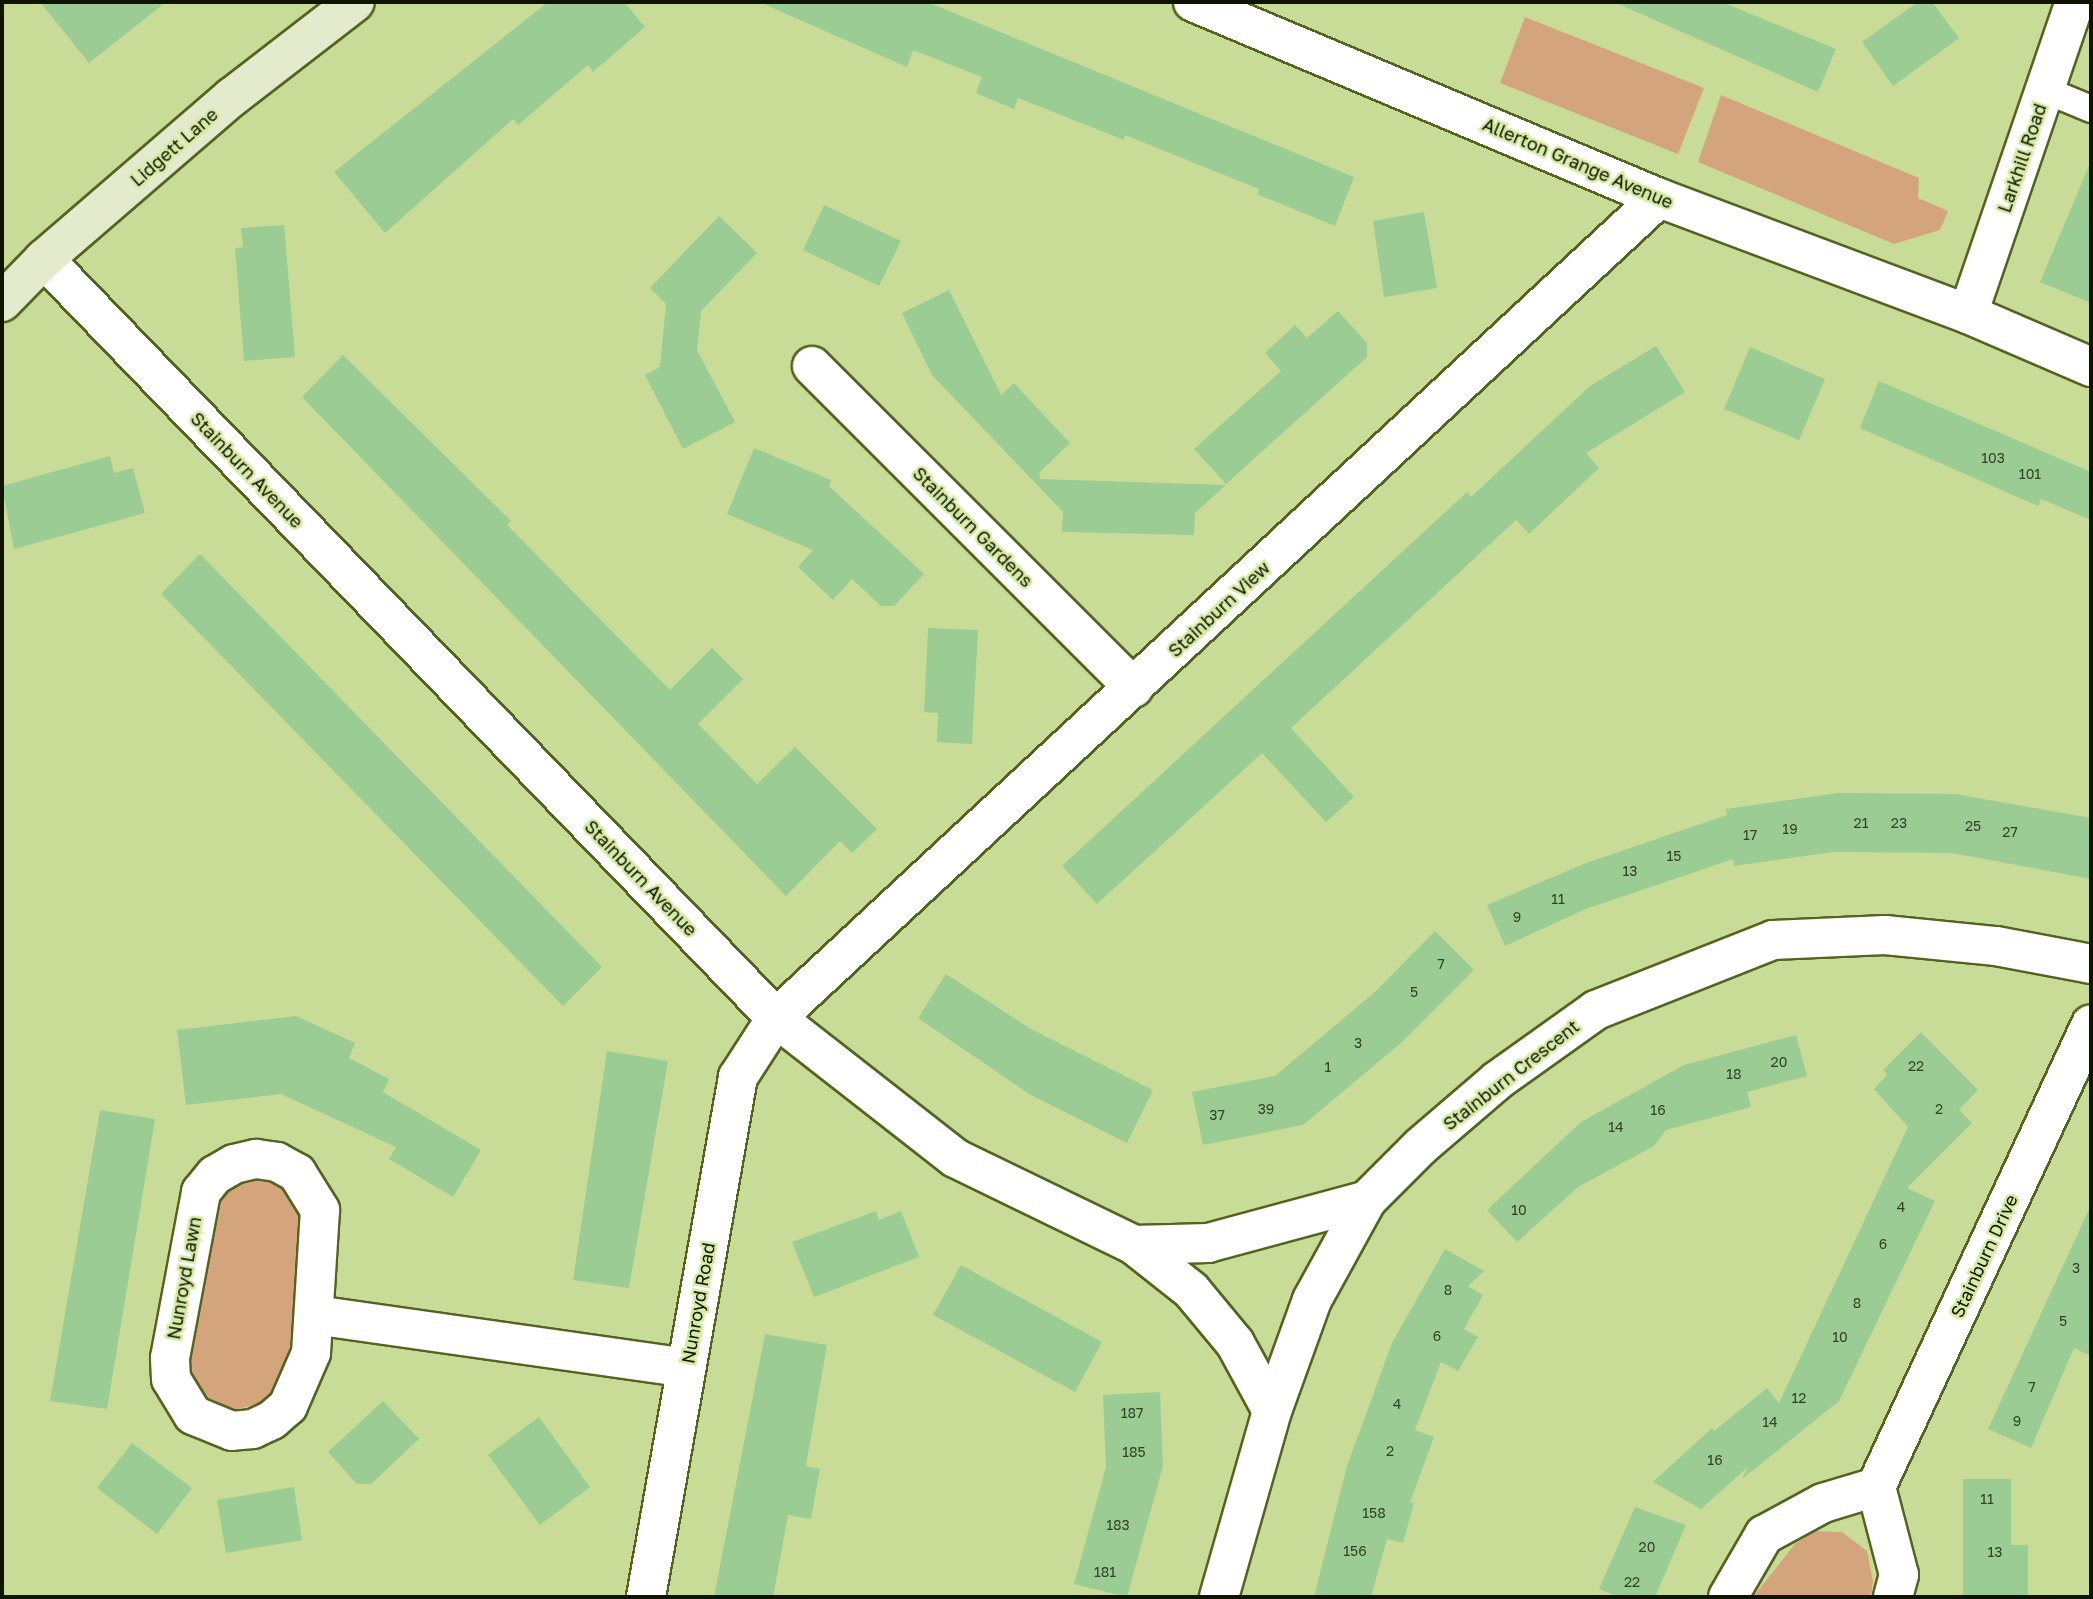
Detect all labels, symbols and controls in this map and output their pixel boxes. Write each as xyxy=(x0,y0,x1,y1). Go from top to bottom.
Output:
street label: Larkhill Road xyxy=(1993,101,2051,215)
street label: Lidgett Lane xyxy=(126,103,222,191)
street label: Allerton Grange Avenue xyxy=(1480,113,1676,213)
street label: Stainburn Avenue xyxy=(186,408,308,532)
house number: 103 xyxy=(1981,450,2005,466)
street label: Stainburn Gardens xyxy=(909,463,1037,591)
house number: 101 xyxy=(2019,466,2041,482)
street label: Stainburn View xyxy=(1164,557,1274,661)
house number: 21 xyxy=(1854,815,1868,831)
house number: 23 xyxy=(1891,815,1907,831)
street label: Stainburn Avenue xyxy=(580,816,702,940)
house number: 25 xyxy=(1965,818,1981,834)
house number: 19 xyxy=(1782,821,1798,837)
house number: 27 xyxy=(2002,824,2018,840)
house number: 17 xyxy=(1743,827,1757,843)
house number: 15 xyxy=(1667,848,1681,864)
house number: 13 xyxy=(1623,863,1637,879)
house number: 11 xyxy=(1551,891,1565,907)
house number: 9 xyxy=(1513,909,1521,925)
house number: 7 xyxy=(1437,956,1445,972)
house number: 5 xyxy=(1410,984,1418,1000)
street label: Stainburn Crescent xyxy=(1439,1015,1583,1135)
house number: 3 xyxy=(1354,1035,1362,1051)
house number: 20 xyxy=(1771,1054,1787,1070)
house number: 22 xyxy=(1908,1058,1924,1074)
house number: 1 xyxy=(1325,1059,1331,1075)
house number: 18 xyxy=(1726,1066,1742,1082)
house number: 39 xyxy=(1258,1101,1274,1117)
house number: 2 xyxy=(1935,1101,1943,1117)
house number: 16 xyxy=(1650,1102,1666,1118)
house number: 37 xyxy=(1209,1107,1225,1123)
house number: 14 xyxy=(1608,1119,1624,1135)
street label: Stainburn Drive xyxy=(1946,1191,2022,1321)
house number: 4 xyxy=(1897,1199,1905,1215)
house number: 10 xyxy=(1511,1202,1527,1218)
street label: Nunroyd Lawn xyxy=(163,1215,205,1341)
house number: 6 xyxy=(1879,1236,1887,1252)
street label: Nunroyd Road xyxy=(677,1241,719,1365)
house number: 3 xyxy=(2072,1260,2080,1276)
house number: 8 xyxy=(1444,1282,1452,1298)
house number: 8 xyxy=(1853,1295,1861,1311)
house number: 5 xyxy=(2059,1313,2067,1329)
house number: 6 xyxy=(1433,1328,1441,1344)
house number: 10 xyxy=(1832,1329,1848,1345)
house number: 7 xyxy=(2028,1379,2036,1395)
house number: 12 xyxy=(1792,1390,1806,1406)
house number: 4 xyxy=(1393,1396,1401,1412)
house number: 187 xyxy=(1121,1405,1143,1421)
house number: 9 xyxy=(2013,1413,2021,1429)
house number: 14 xyxy=(1762,1414,1778,1430)
house number: 2 xyxy=(1386,1443,1394,1459)
house number: 185 xyxy=(1122,1444,1146,1460)
house number: 16 xyxy=(1707,1452,1723,1468)
house number: 11 xyxy=(1980,1491,1994,1507)
house number: 158 xyxy=(1362,1505,1386,1521)
house number: 183 xyxy=(1106,1517,1130,1533)
house number: 20 xyxy=(1639,1539,1655,1555)
house number: 156 xyxy=(1343,1543,1367,1559)
house number: 13 xyxy=(1988,1544,2002,1560)
house number: 181 xyxy=(1094,1564,1116,1580)
house number: 22 xyxy=(1624,1574,1640,1590)

